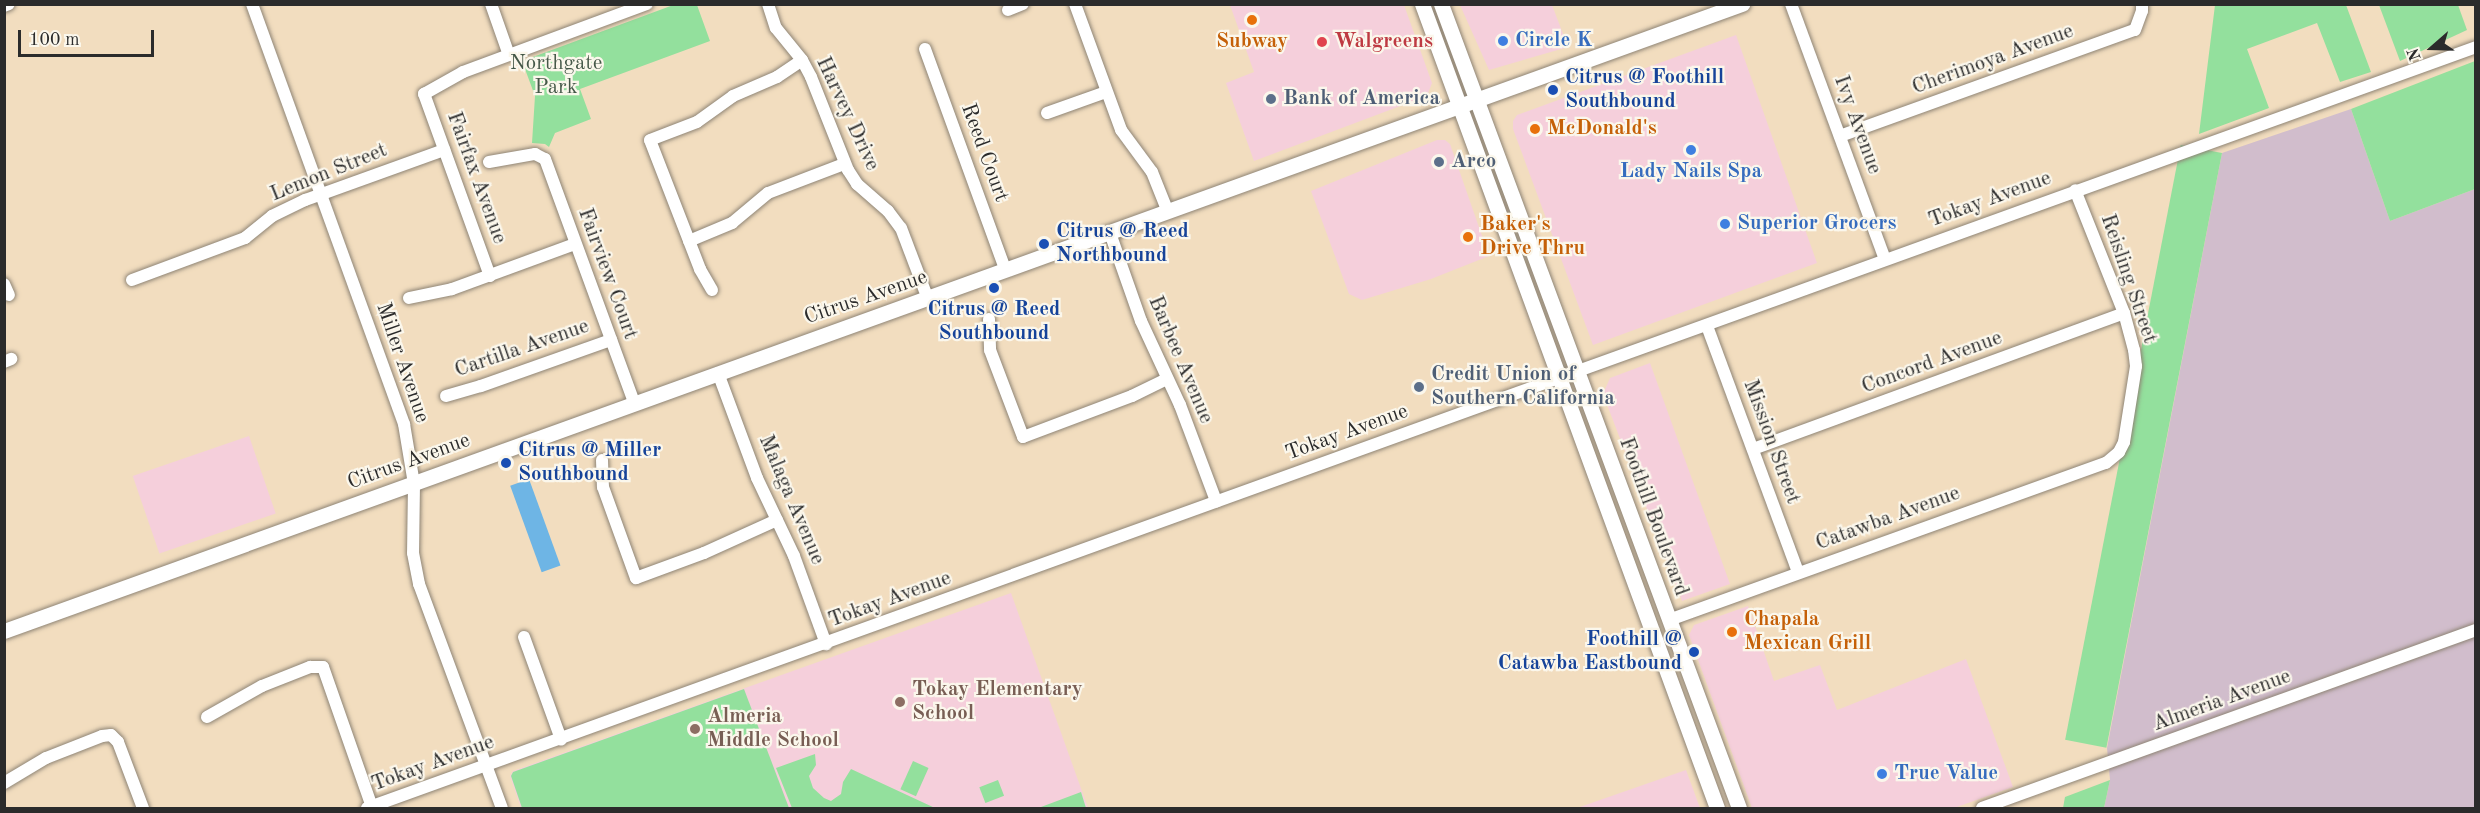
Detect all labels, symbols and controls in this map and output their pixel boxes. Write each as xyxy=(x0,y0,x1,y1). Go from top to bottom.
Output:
marker: Subway xyxy=(1245,13,1259,27)
scale bar xyxy=(21,18,158,56)
north arrow xyxy=(2402,18,2462,78)
street label: Cherimoya Avenue xyxy=(1909,19,2077,101)
place label: Circle K xyxy=(1515,28,1592,54)
place label: Subway xyxy=(1216,29,1288,55)
place label: Walgreens xyxy=(1334,29,1433,55)
text: 100 m xyxy=(29,31,80,49)
marker: Circle K xyxy=(1496,34,1510,48)
marker: Walgreens xyxy=(1315,35,1329,49)
text: N xyxy=(2405,46,2425,63)
park label: Northgate Park xyxy=(510,51,602,101)
street label: Harvey Drive xyxy=(810,53,884,175)
place label: Citrus @ Foothill Southbound xyxy=(1565,65,1724,115)
street label: Ivy Avenue xyxy=(1828,72,1886,178)
marker: Citrus @ Foothill Southbound xyxy=(1546,83,1560,97)
place label: Bank of America xyxy=(1283,86,1440,112)
marker: Bank of America xyxy=(1264,92,1278,106)
street label: Reed Court xyxy=(955,100,1013,206)
street label: Fairfax Avenue xyxy=(441,109,511,247)
place label: McDonald's xyxy=(1547,116,1657,142)
marker: McDonald's xyxy=(1528,122,1542,136)
street label: Lemon Street xyxy=(267,138,391,208)
marker: Lady Nails Spa xyxy=(1684,143,1698,157)
place label: Arco xyxy=(1451,149,1496,175)
marker: Arco xyxy=(1432,155,1446,169)
place label: Lady Nails Spa xyxy=(1620,159,1762,185)
street label: Tokay Avenue xyxy=(1925,166,2055,234)
street label: Fairview Court xyxy=(572,205,642,343)
place label: Superior Grocers xyxy=(1737,211,1897,237)
street label: Reisling Street xyxy=(2094,211,2162,347)
place label: Baker's Drive Thru xyxy=(1480,212,1585,262)
marker: Superior Grocers xyxy=(1718,217,1732,231)
place label: Citrus @ Reed Northbound xyxy=(1056,219,1189,269)
marker: Baker's Drive Thru xyxy=(1461,230,1475,244)
marker: Citrus @ Reed Northbound xyxy=(1037,237,1051,251)
street label: Citrus Avenue xyxy=(801,265,931,331)
marker: Citrus @ Reed Southbound xyxy=(987,281,1001,295)
street label: Barbee Avenue xyxy=(1142,292,1218,428)
place label: Citrus @ Reed Southbound xyxy=(928,297,1060,347)
street label: Miller Avenue xyxy=(370,300,434,426)
street label: Cartilla Avenue xyxy=(452,314,592,384)
street label: Concord Avenue xyxy=(1858,326,2006,400)
place label: Credit Union of Southern California xyxy=(1431,362,1615,412)
street label: Mission Street xyxy=(1737,376,1805,508)
marker: Credit Union of Southern California xyxy=(1412,380,1426,394)
street label: Tokay Avenue xyxy=(1282,399,1412,467)
street label: Citrus Avenue xyxy=(344,428,474,496)
street label: Malaga Avenue xyxy=(752,431,830,569)
street label: Foothill Boulevard xyxy=(1613,434,1693,600)
place label: Citrus @ Miller Southbound xyxy=(518,438,661,488)
marker: Citrus @ Miller Southbound xyxy=(499,456,513,470)
street label: Catawba Avenue xyxy=(1812,481,1964,557)
street label: Tokay Avenue xyxy=(825,566,955,634)
place label: Chapala Mexican Grill xyxy=(1744,607,1871,657)
marker: Chapala Mexican Grill xyxy=(1725,625,1739,639)
place label: Foothill @ Catawba Eastbound xyxy=(1498,627,1682,677)
marker: Foothill @ Catawba Eastbound xyxy=(1687,645,1701,659)
street label: Almeria Avenue xyxy=(2149,664,2295,738)
place label: Tokay Elementary School xyxy=(912,677,1083,727)
marker: Tokay Elementary School xyxy=(893,695,907,709)
place label: Almeria Middle School xyxy=(707,704,839,754)
marker: Almeria Middle School xyxy=(688,722,702,736)
street label: Tokay Avenue xyxy=(368,730,498,798)
place label: True Value xyxy=(1894,761,1998,787)
marker: True Value xyxy=(1875,767,1889,781)

